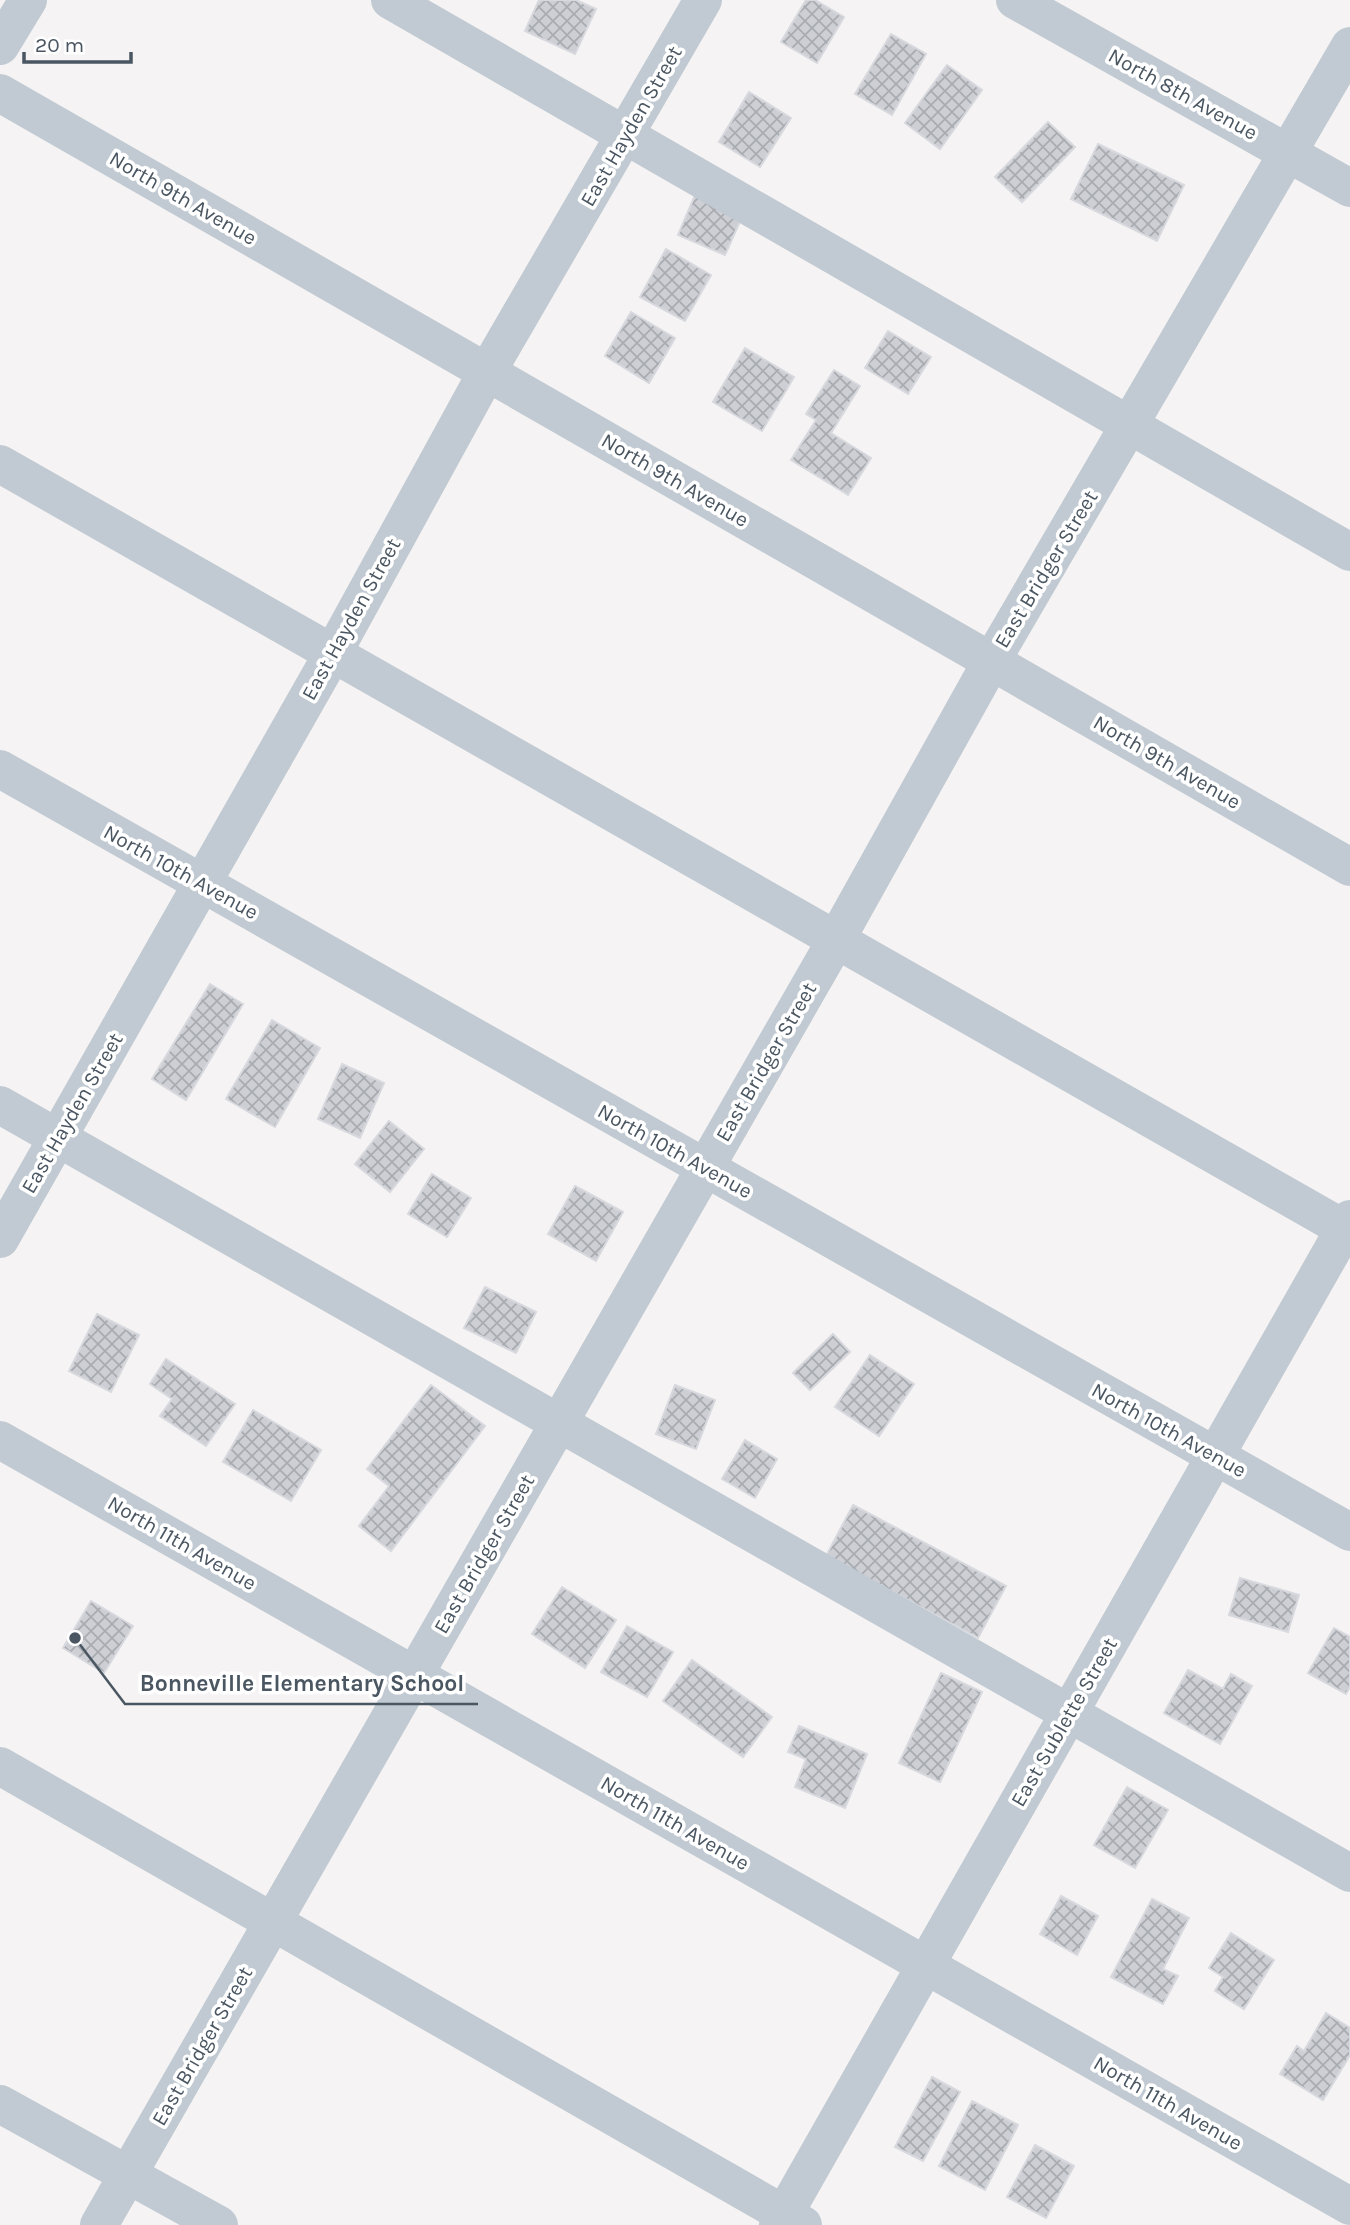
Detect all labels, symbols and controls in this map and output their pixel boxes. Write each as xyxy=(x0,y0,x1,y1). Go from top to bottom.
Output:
scale bar xyxy=(24,21,131,65)
text: 20 m xyxy=(35,33,84,57)
street label: East Hayden Street xyxy=(575,41,687,210)
street label: North 8th Avenue xyxy=(1104,43,1262,145)
street label: North 9th Avenue xyxy=(105,146,261,250)
street label: North 9th Avenue xyxy=(597,428,753,532)
street label: East Bridger Street xyxy=(989,486,1103,652)
street label: East Hayden Street xyxy=(297,534,405,704)
street label: North 9th Avenue xyxy=(1089,710,1245,814)
street label: North 10th Avenue xyxy=(100,820,262,924)
street label: East Bridger Street xyxy=(711,978,821,1146)
street label: East Hayden Street xyxy=(16,1028,128,1197)
street label: North 10th Avenue xyxy=(594,1099,756,1203)
street label: North 10th Avenue xyxy=(1088,1378,1250,1482)
street label: East Bridger Street xyxy=(429,1470,539,1638)
street label: North 11th Avenue xyxy=(103,1491,261,1595)
street label: East Sublette Street xyxy=(1006,1633,1122,1811)
callout: Bonneville Elementary School xyxy=(125,1660,478,1704)
text: Bonneville Elementary School xyxy=(140,1670,464,1697)
street label: North 11th Avenue xyxy=(596,1771,754,1875)
street label: East Bridger Street xyxy=(147,1962,257,2130)
street label: North 11th Avenue xyxy=(1089,2051,1247,2155)

